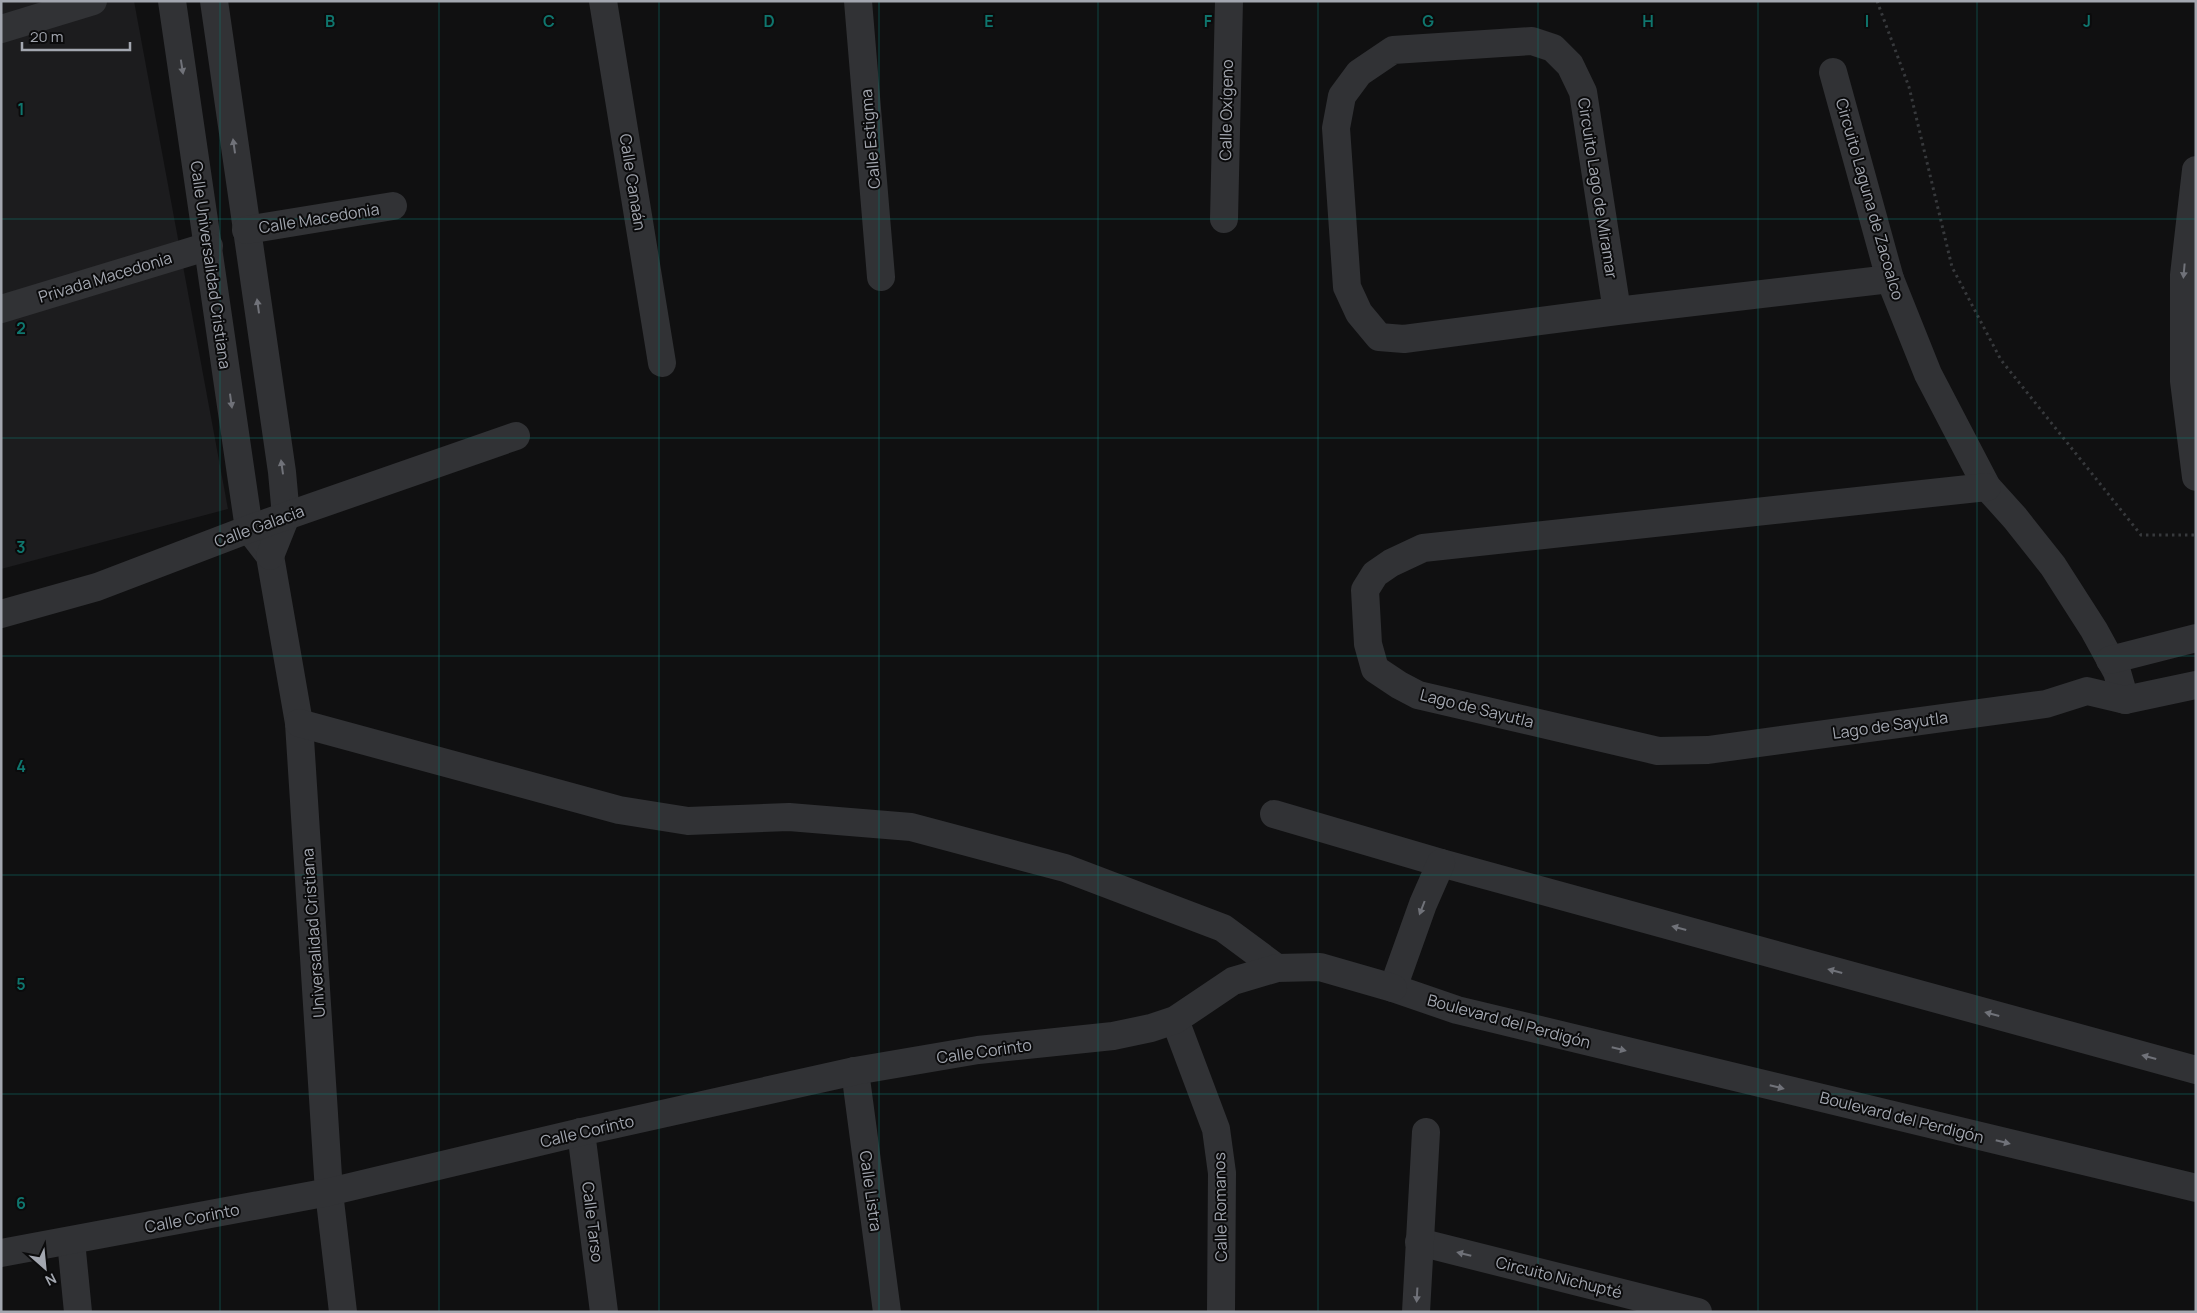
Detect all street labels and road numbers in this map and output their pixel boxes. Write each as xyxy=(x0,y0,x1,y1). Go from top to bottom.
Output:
street label: Calle Oxígeno xyxy=(1214,59,1238,161)
street label: Calle Estigma xyxy=(855,88,885,190)
street label: Circuito Lago de Miramar xyxy=(1573,96,1623,280)
street label: Circuito Laguna de Zacoalco xyxy=(1831,96,1909,302)
street label: Calle Canaán xyxy=(615,132,651,232)
street label: Calle Universalidad Cristiana xyxy=(185,159,237,371)
street label: Calle Macedonia xyxy=(257,198,381,238)
street label: Privada Macedonia xyxy=(35,246,175,308)
street label: Calle Galacia xyxy=(211,500,307,552)
street label: Lago de Sayutla xyxy=(1418,683,1536,733)
street label: Lago de Sayutla xyxy=(1831,706,1949,744)
street label: Universalidad Cristiana xyxy=(296,848,330,1018)
street label: Boulevard del Perdigón xyxy=(1425,989,1593,1053)
street label: Calle Corinto xyxy=(935,1033,1033,1069)
street label: Boulevard del Perdigón xyxy=(1818,1086,1986,1148)
street label: Calle Corinto xyxy=(538,1110,636,1152)
street label: Calle Listra xyxy=(854,1149,888,1233)
street label: Calle Romanos xyxy=(1208,1152,1232,1262)
street label: Calle Tarso xyxy=(577,1180,609,1264)
street label: Calle Corinto xyxy=(143,1198,241,1238)
street label: Circuito Nichupté xyxy=(1494,1251,1624,1303)

